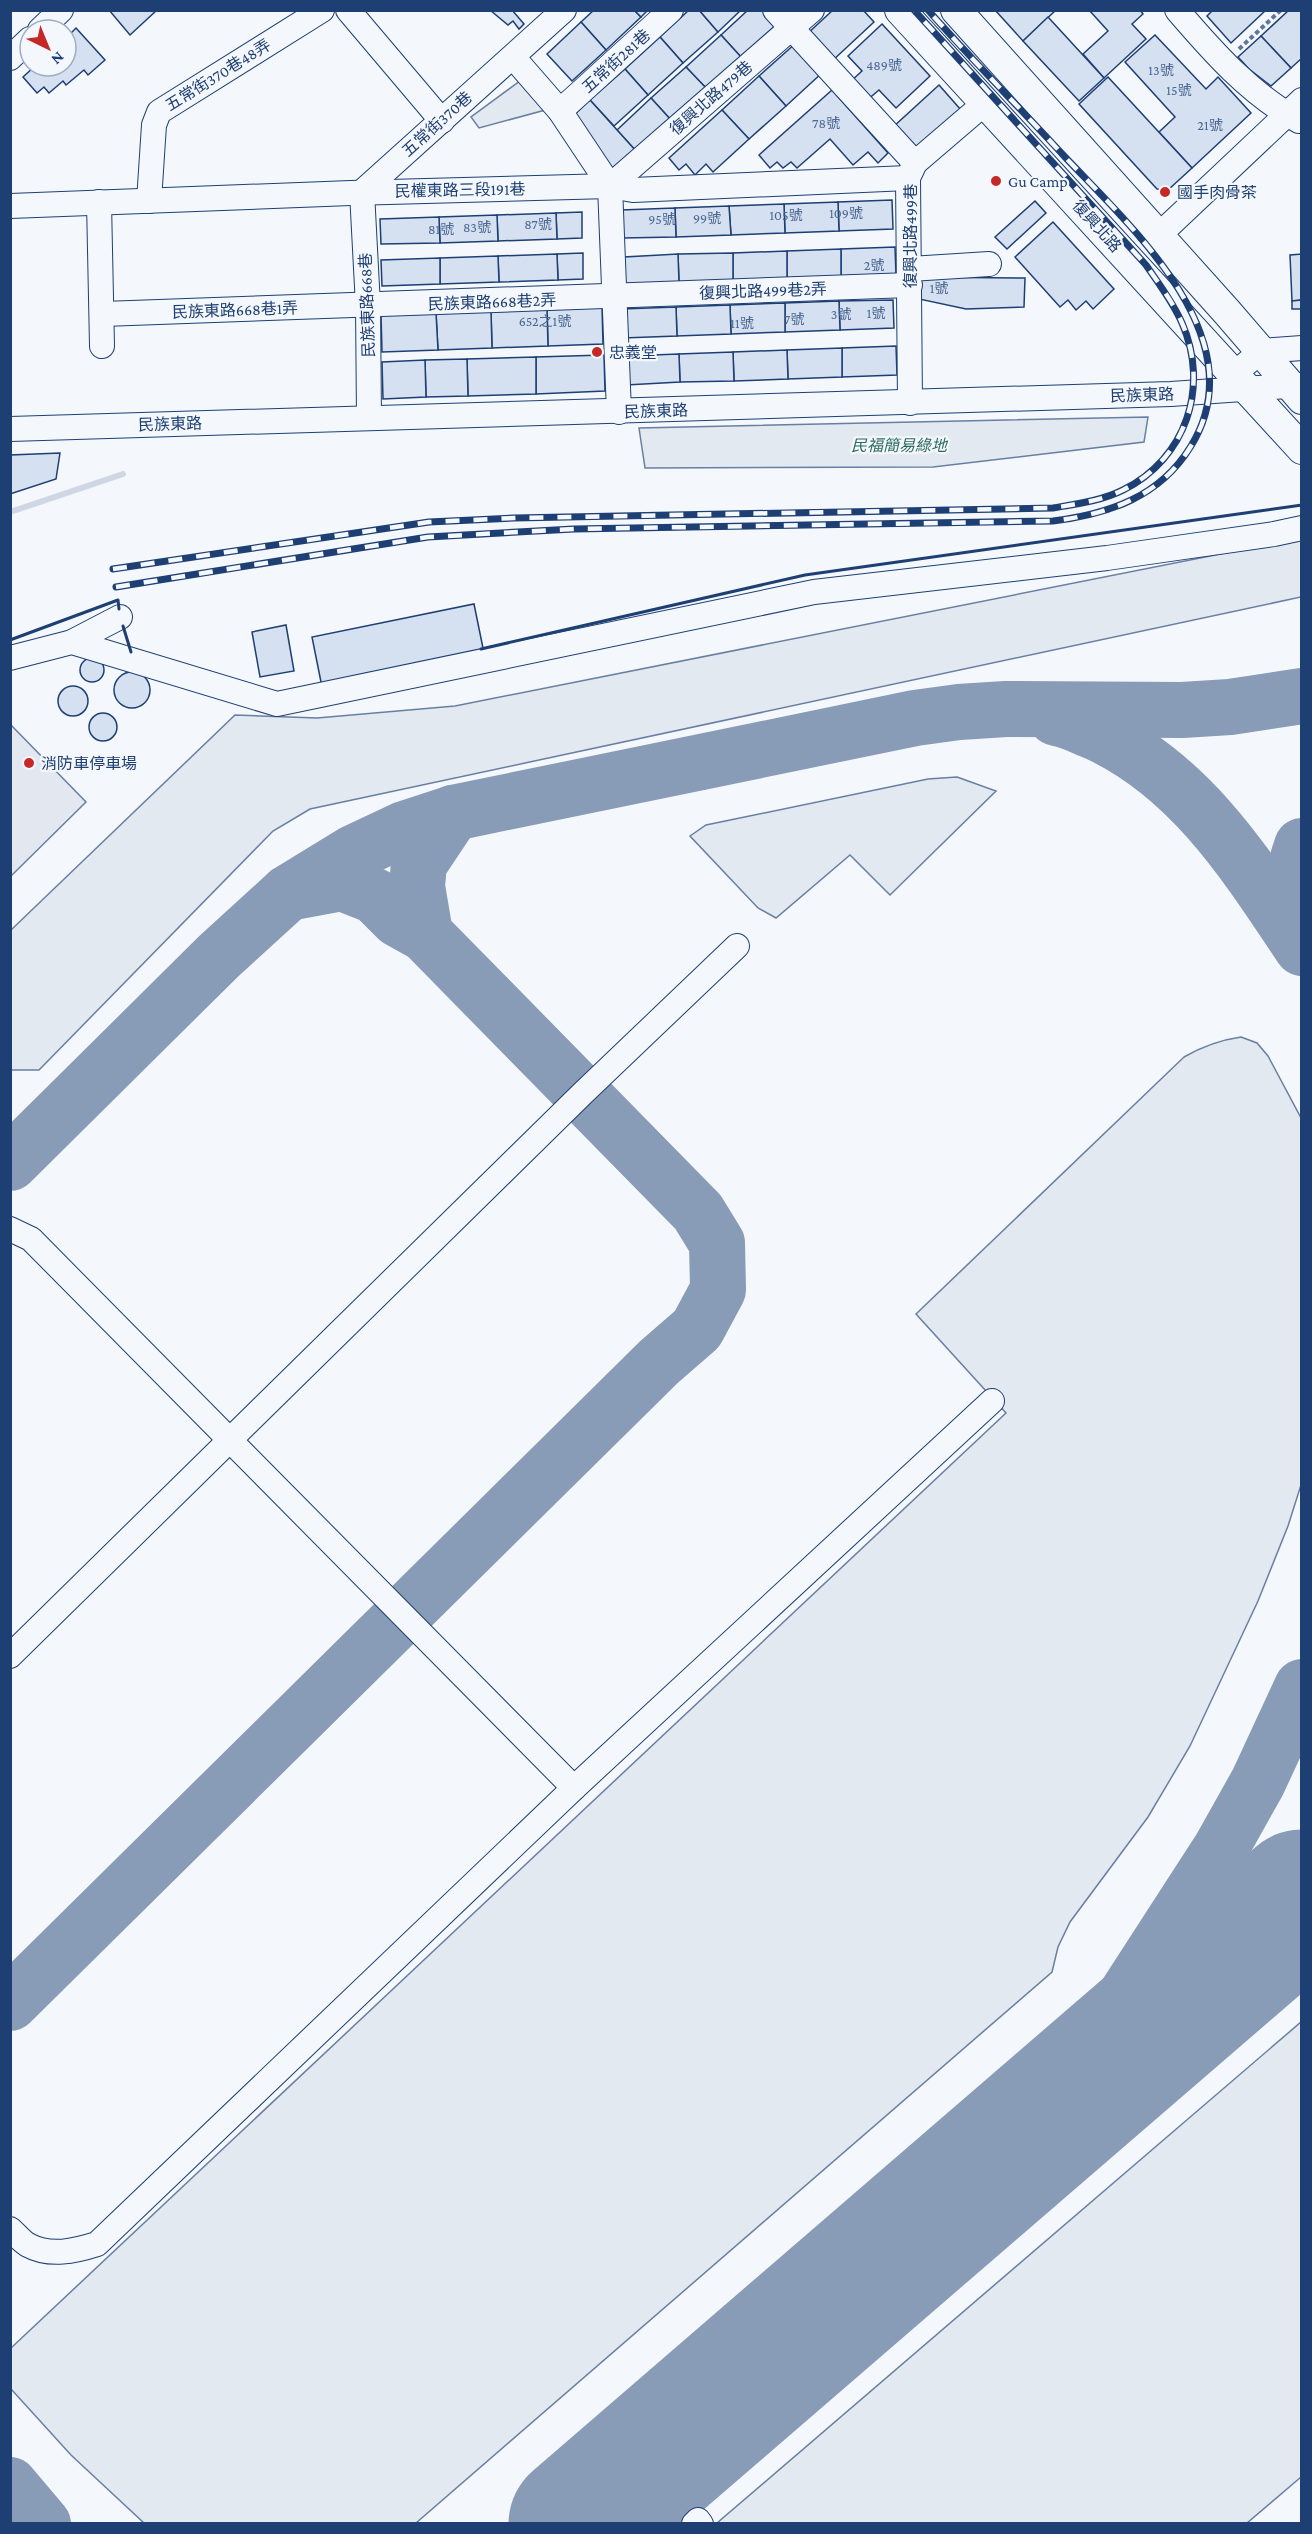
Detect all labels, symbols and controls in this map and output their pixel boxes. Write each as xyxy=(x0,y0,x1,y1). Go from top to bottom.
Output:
north arrow xyxy=(18,18,78,78)
street label: 五常街281巷 xyxy=(579,26,653,96)
street label: 五常街370巷48弄 xyxy=(162,36,274,114)
text: N xyxy=(48,49,68,69)
house number: 489號 xyxy=(866,57,902,73)
street label: 復興北路479巷 xyxy=(666,58,756,138)
house number: 13號 xyxy=(1148,62,1174,78)
house number: 15號 xyxy=(1166,82,1192,98)
street label: 五常街370巷 xyxy=(399,88,475,160)
house number: 78號 xyxy=(812,115,840,131)
house number: 21號 xyxy=(1197,117,1223,133)
place label: Gu Camp xyxy=(1008,173,1068,191)
marker: Gu Camp xyxy=(989,174,1003,188)
street label: 民權東路三段191巷 xyxy=(394,180,526,200)
street label: 復興北路499巷 xyxy=(902,184,919,288)
place label: 國手肉骨茶 xyxy=(1177,184,1257,201)
marker: 國手肉骨茶 xyxy=(1158,185,1172,199)
street label: 復興北路 xyxy=(1069,197,1125,255)
house number: 109號 xyxy=(829,205,863,221)
house number: 105號 xyxy=(769,207,803,223)
house number: 99號 xyxy=(693,210,721,226)
house number: 95號 xyxy=(648,211,676,227)
house number: 87號 xyxy=(524,216,552,232)
house number: 83號 xyxy=(463,219,491,235)
house number: 81號 xyxy=(428,221,454,237)
street label: 民族東路668巷 xyxy=(357,252,377,358)
house number: 2號 xyxy=(864,257,884,273)
street label: 復興北路499巷2弄 xyxy=(699,280,827,302)
house number: 1號 xyxy=(930,280,948,296)
street label: 民族東路668巷2弄 xyxy=(427,291,557,313)
street label: 民族東路668巷1弄 xyxy=(172,299,298,321)
house number: 1號 xyxy=(867,305,885,321)
house number: 3號 xyxy=(831,306,851,322)
house number: 7號 xyxy=(784,311,804,327)
house number: 652之1號 xyxy=(519,313,571,329)
house number: 11號 xyxy=(730,315,754,331)
place label: 忠義堂 xyxy=(609,344,657,361)
marker: 忠義堂 xyxy=(590,345,604,359)
street label: 民族東路 xyxy=(1110,385,1174,405)
street label: 民族東路 xyxy=(624,401,688,421)
street label: 民族東路 xyxy=(138,414,202,434)
park label: 民福簡易綠地 xyxy=(851,437,949,454)
place label: 消防車停車場 xyxy=(41,755,137,772)
marker: 消防車停車場 xyxy=(22,756,36,770)

